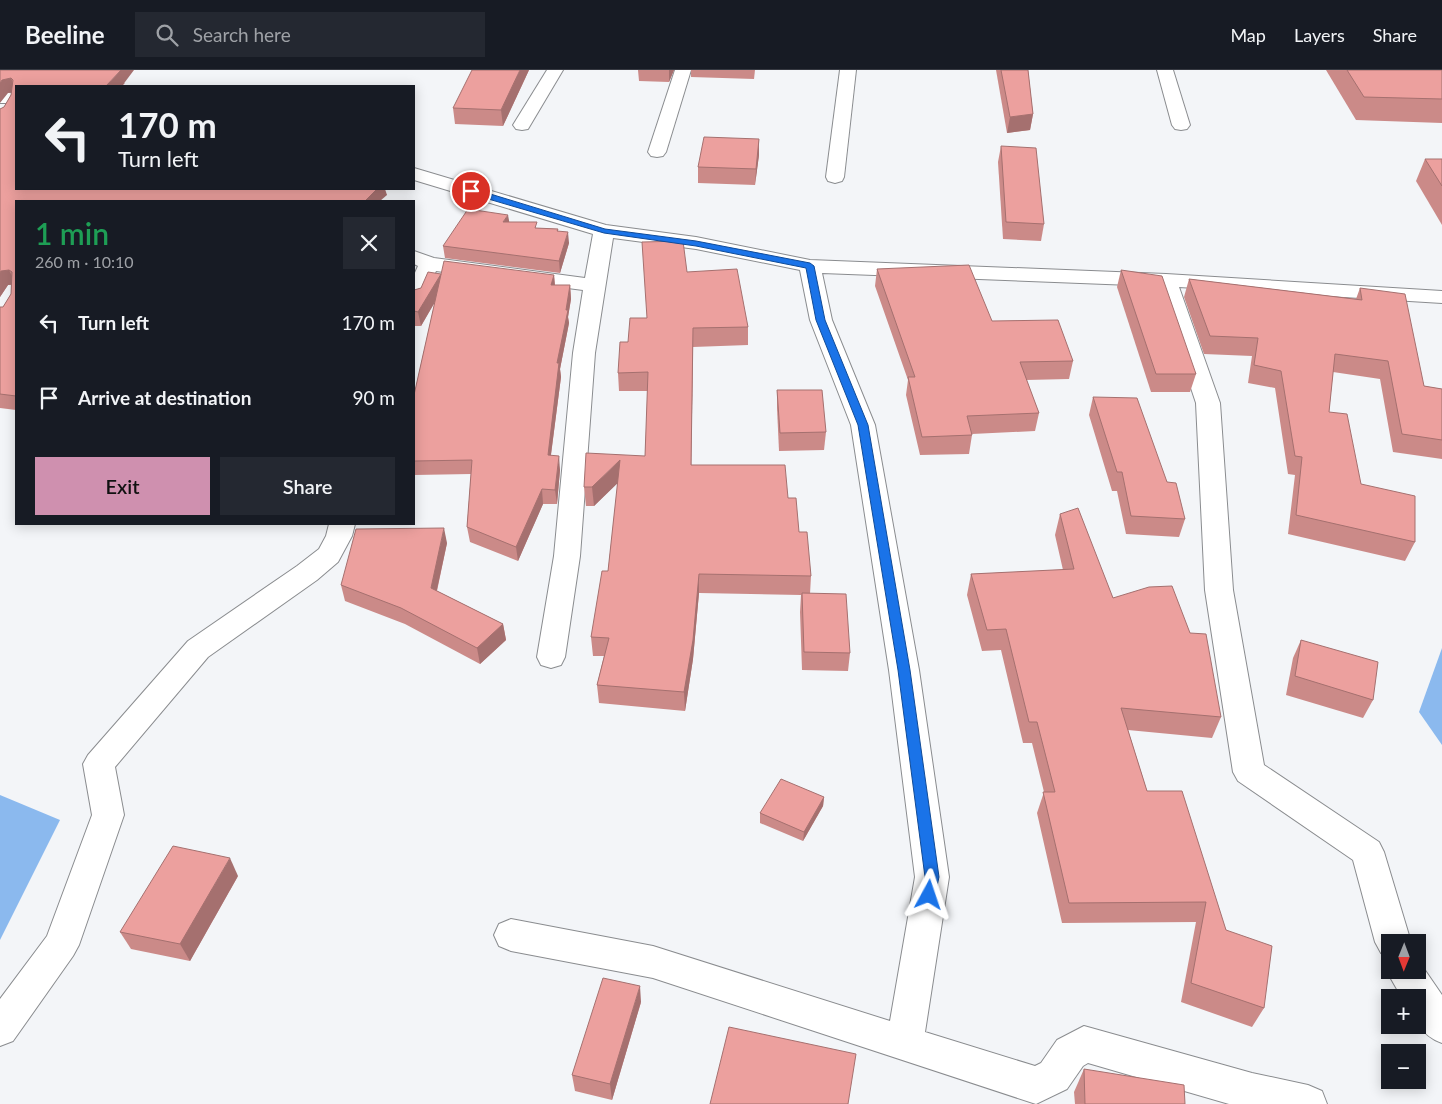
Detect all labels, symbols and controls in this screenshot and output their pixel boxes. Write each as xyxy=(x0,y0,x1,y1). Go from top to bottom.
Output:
search box xyxy=(135,12,485,57)
text: Beeline xyxy=(25,20,105,49)
icon: search xyxy=(153,21,181,49)
text: Search here xyxy=(193,23,291,46)
text: Map xyxy=(1230,24,1266,46)
text: Layers xyxy=(1294,24,1345,46)
text: Share xyxy=(1373,24,1417,46)
text: 170 m xyxy=(118,103,217,145)
icon: left xyxy=(35,105,100,170)
text: Turn left xyxy=(118,145,199,172)
pin xyxy=(450,170,492,212)
icon: arrive xyxy=(457,177,485,205)
text: 1 min xyxy=(35,215,109,251)
button: close xyxy=(343,217,395,269)
text: 260 m · 10:10 xyxy=(35,252,134,271)
icon: left xyxy=(35,309,63,337)
text: Turn left xyxy=(78,311,149,334)
text: 170 m xyxy=(341,311,395,334)
icon: arrive xyxy=(35,384,63,412)
text: Arrive at destination xyxy=(78,386,251,409)
text: 90 m xyxy=(352,386,395,409)
button: Exit xyxy=(35,457,210,515)
button: Share xyxy=(220,457,395,515)
position arrow xyxy=(902,868,954,920)
north arrow xyxy=(1381,934,1426,979)
map controls xyxy=(1381,934,1426,1089)
button: + xyxy=(1381,989,1426,1034)
button: − xyxy=(1381,1044,1426,1089)

